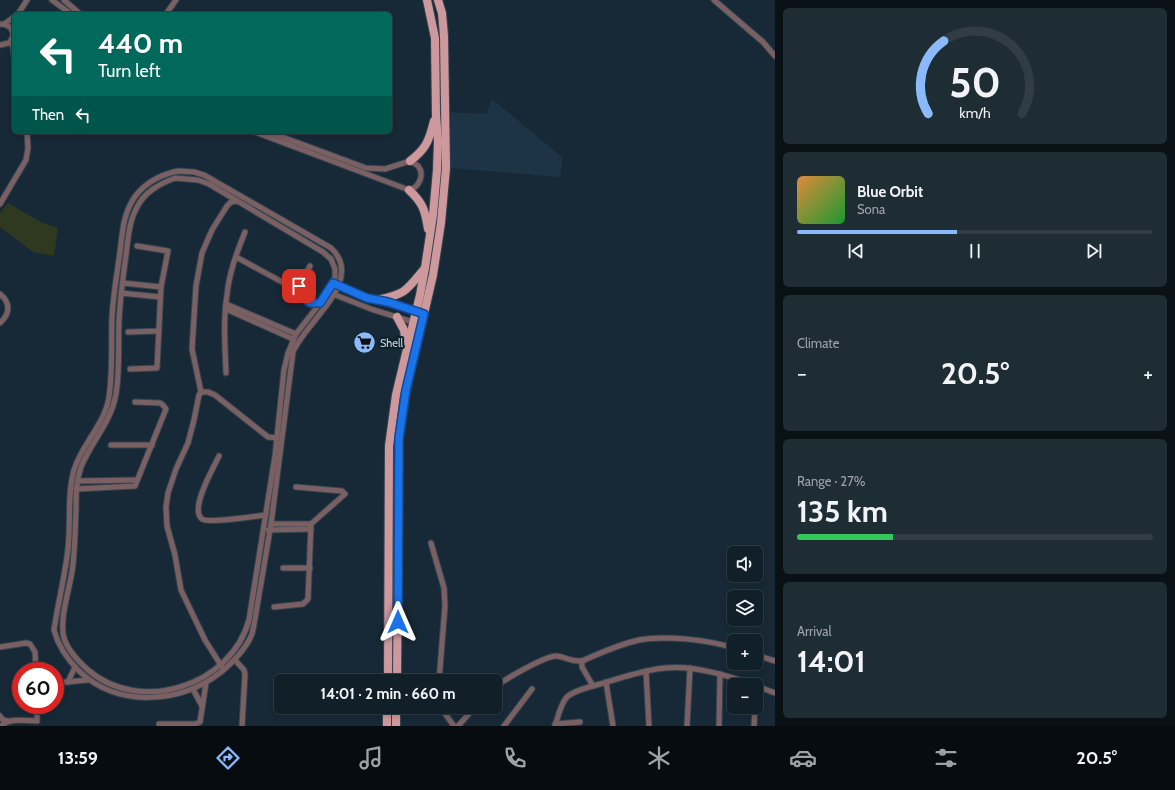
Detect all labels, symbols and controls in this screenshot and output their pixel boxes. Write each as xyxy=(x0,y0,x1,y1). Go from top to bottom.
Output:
text: 440 m xyxy=(98,26,183,60)
icon: left xyxy=(32,28,84,80)
text: 50 xyxy=(949,57,1001,107)
text: Turn left xyxy=(98,60,161,82)
text: km/h xyxy=(959,103,991,121)
icon: left xyxy=(72,104,94,126)
text: Then xyxy=(32,106,64,124)
text: Blue Orbit xyxy=(857,183,923,201)
text: Sona xyxy=(857,201,885,217)
icon: previous xyxy=(845,240,867,262)
icon: pause xyxy=(964,240,986,262)
icon: next xyxy=(1083,240,1105,262)
pin xyxy=(282,269,316,303)
icon: arrive xyxy=(288,275,310,297)
supermarket icon: Shell xyxy=(352,330,378,356)
text: Climate xyxy=(797,335,839,351)
place label: Shell xyxy=(380,336,404,350)
text: 20.5° xyxy=(941,355,1009,392)
text: − xyxy=(797,360,807,387)
text: + xyxy=(1143,360,1153,387)
text: Range · 27% xyxy=(797,473,865,489)
text: 135 km xyxy=(797,493,888,530)
map controls xyxy=(727,546,763,714)
button: sound xyxy=(727,546,763,582)
button: layers xyxy=(727,590,763,626)
position arrow xyxy=(377,601,419,643)
text: Arrival xyxy=(797,623,832,639)
button: + xyxy=(727,634,763,670)
text: 14:01 xyxy=(797,643,866,680)
speed limit sign: 60 xyxy=(12,662,64,714)
button: − xyxy=(727,678,763,714)
text: 14:01 · 2 min · 660 m xyxy=(321,685,455,703)
icon: directions xyxy=(214,744,242,772)
icon: music xyxy=(357,744,385,772)
icon: phone xyxy=(501,744,529,772)
icon: climate xyxy=(645,744,673,772)
icon: car xyxy=(789,744,817,772)
icon: filters xyxy=(932,744,960,772)
text: 13:59 xyxy=(58,747,98,769)
text: 20.5° xyxy=(1076,747,1117,769)

